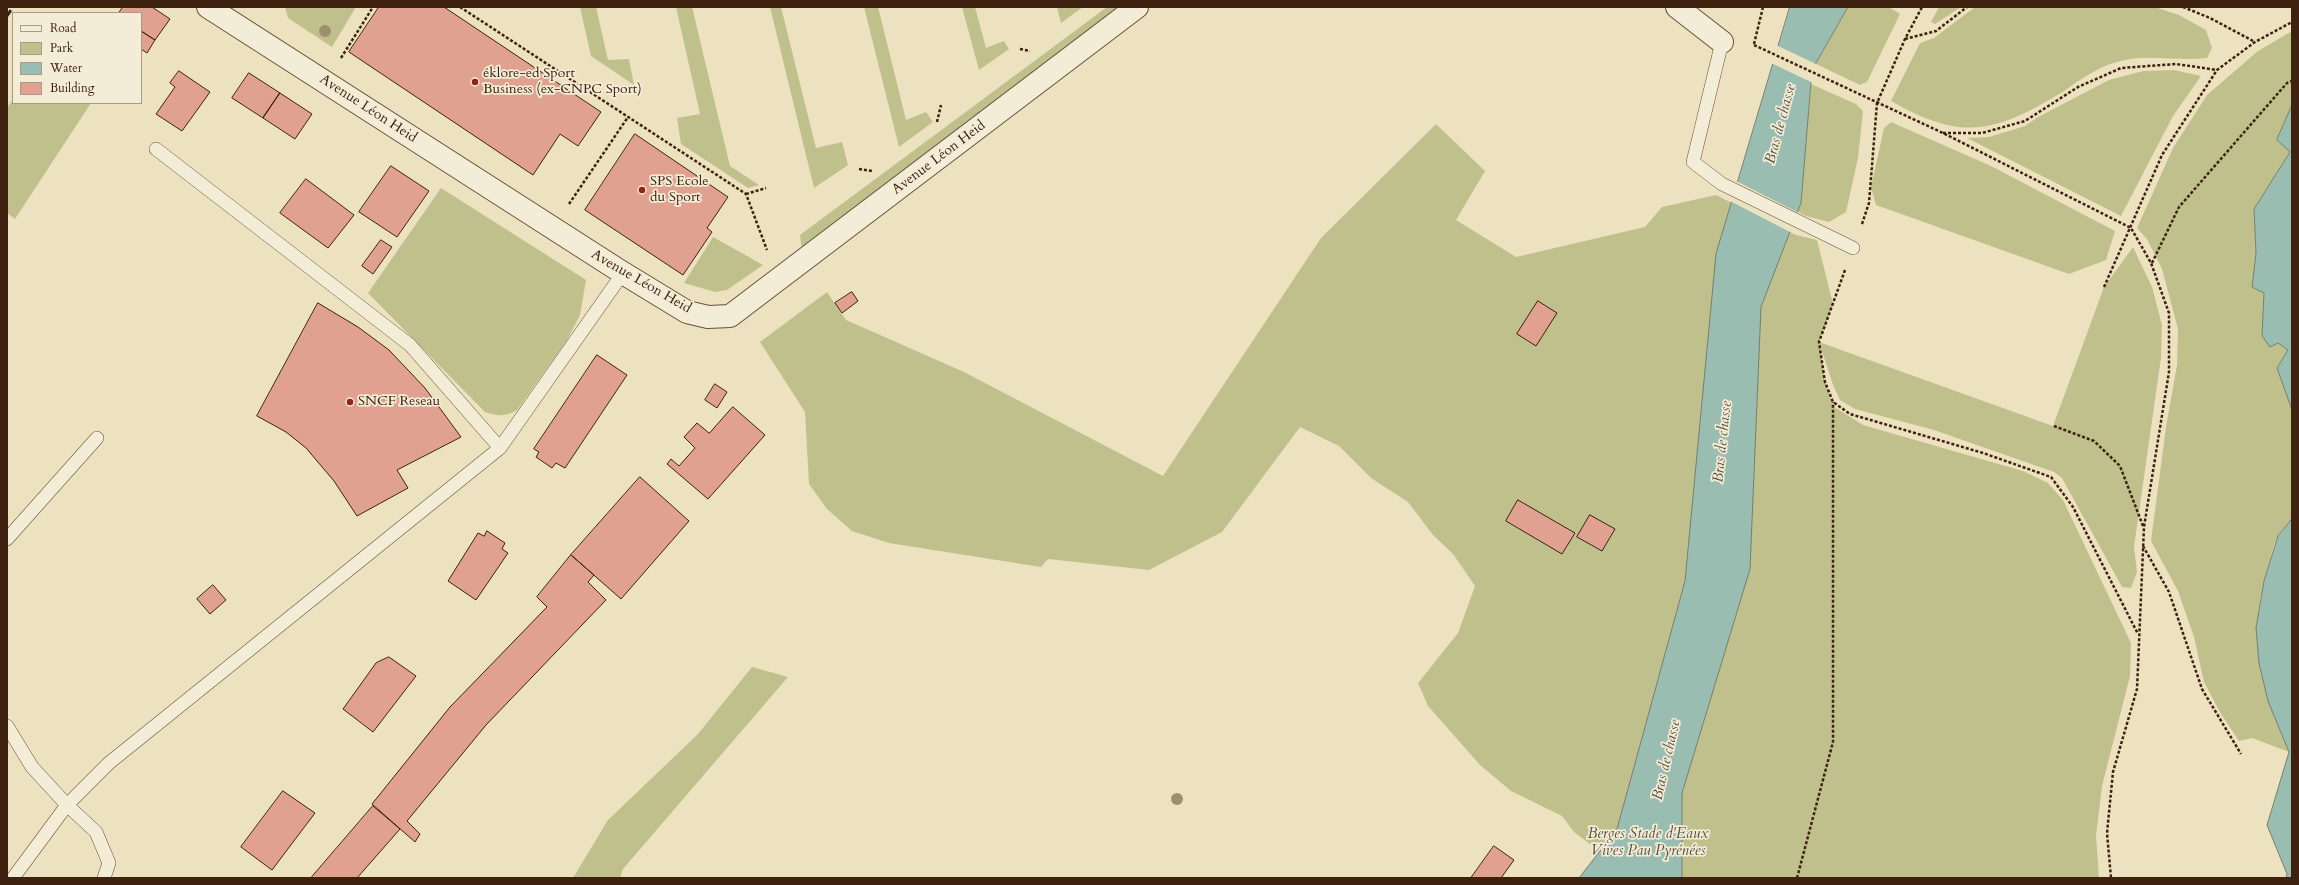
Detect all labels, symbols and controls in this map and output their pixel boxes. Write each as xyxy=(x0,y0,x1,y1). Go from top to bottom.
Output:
legend xyxy=(12,12,142,104)
text: Road xyxy=(50,20,76,36)
text: Park xyxy=(50,40,73,56)
text: Water xyxy=(50,60,82,76)
place label: éklore-ed Sport Business (ex-CNPC Sport) xyxy=(483,66,642,98)
street label: Avenue Léon Heid xyxy=(316,71,420,147)
marker: éklore-ed Sport Business (ex-CNPC Sport) xyxy=(470,77,480,87)
text: Building xyxy=(50,80,94,96)
water label: Bras de chasse xyxy=(1762,82,1800,166)
street label: Avenue Léon Heid xyxy=(889,117,989,199)
place label: SPS Ecole du Sport xyxy=(650,174,709,206)
marker: SPS Ecole du Sport xyxy=(637,185,647,195)
street label: Avenue Léon Heid xyxy=(588,247,694,317)
place label: SNCF Reseau xyxy=(358,394,440,410)
marker: SNCF Reseau xyxy=(345,397,355,407)
water label: Bras de chasse xyxy=(1710,400,1736,484)
water label: Bras de chasse xyxy=(1649,718,1685,802)
water label: Berges Stade d'Eaux Vives Pau Pyrénées xyxy=(1588,826,1708,861)

